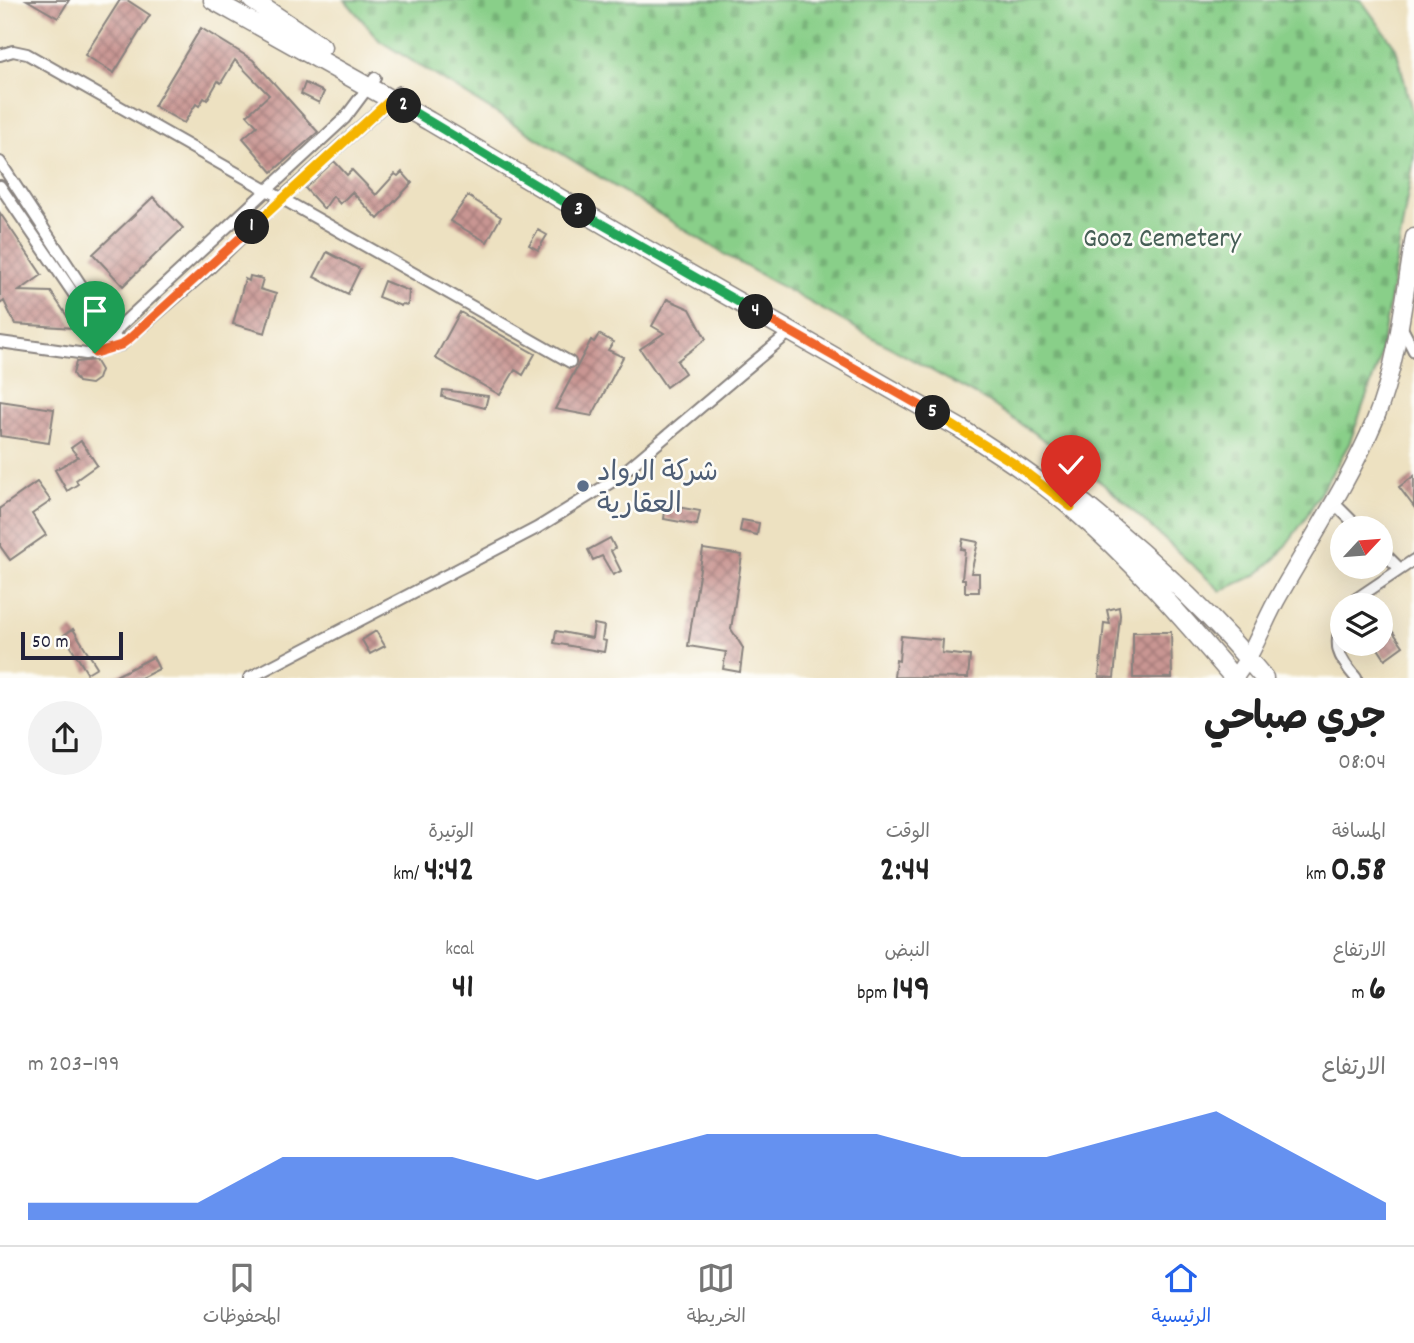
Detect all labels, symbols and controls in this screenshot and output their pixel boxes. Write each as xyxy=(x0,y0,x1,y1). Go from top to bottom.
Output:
pin: 2 xyxy=(386,88,422,124)
text: 2 xyxy=(399,92,408,119)
pin: 3 xyxy=(562,194,596,228)
text: 3 xyxy=(574,197,583,224)
pin: 1 xyxy=(234,210,270,244)
text: 1 xyxy=(249,213,254,240)
park label: Gooz Cemetery xyxy=(1083,221,1242,261)
pin xyxy=(65,281,125,353)
icon: arrive xyxy=(76,292,114,330)
pin: 4 xyxy=(738,294,774,330)
text: 4 xyxy=(752,298,759,325)
pin: 5 xyxy=(916,396,950,430)
text: 5 xyxy=(928,399,937,426)
pin xyxy=(1041,435,1101,507)
icon: check xyxy=(1052,446,1090,484)
place label: شركة الرواد العقارية xyxy=(597,455,718,527)
marker: شركة الرواد العقارية xyxy=(575,478,591,494)
north arrow xyxy=(1330,516,1393,579)
map controls xyxy=(1330,516,1393,656)
button: layers xyxy=(1330,593,1393,656)
scale bar xyxy=(21,629,122,661)
text: 50 m xyxy=(32,630,69,657)
text: جري صباحي xyxy=(1204,693,1386,748)
button: share xyxy=(28,701,102,775)
text: 08:04 xyxy=(1338,747,1386,780)
text: الوتيرة xyxy=(428,820,474,847)
text: الوقت xyxy=(886,820,930,847)
text: المسافة xyxy=(1332,820,1386,847)
text: 4:42 xyxy=(424,847,474,897)
text: 2:44 xyxy=(880,847,930,897)
text: 0.58 xyxy=(1331,847,1386,897)
text: /km xyxy=(393,862,424,889)
text: km xyxy=(1306,862,1331,889)
text: kcal xyxy=(445,937,474,964)
text: النبض xyxy=(885,939,930,966)
text: الارتفاع xyxy=(1333,939,1386,966)
text: 41 xyxy=(452,964,474,1014)
text: 149 xyxy=(892,966,930,1016)
text: 6 xyxy=(1369,966,1386,1016)
text: bpm xyxy=(857,981,892,1008)
text: m xyxy=(1351,981,1369,1008)
text: 199–203 m xyxy=(28,1049,119,1082)
text: الارتفاع xyxy=(1322,1053,1386,1086)
tab: المحفوظات xyxy=(203,1259,281,1332)
tab: الخريطة xyxy=(687,1259,746,1332)
tab: الرئيسية xyxy=(1152,1259,1211,1332)

